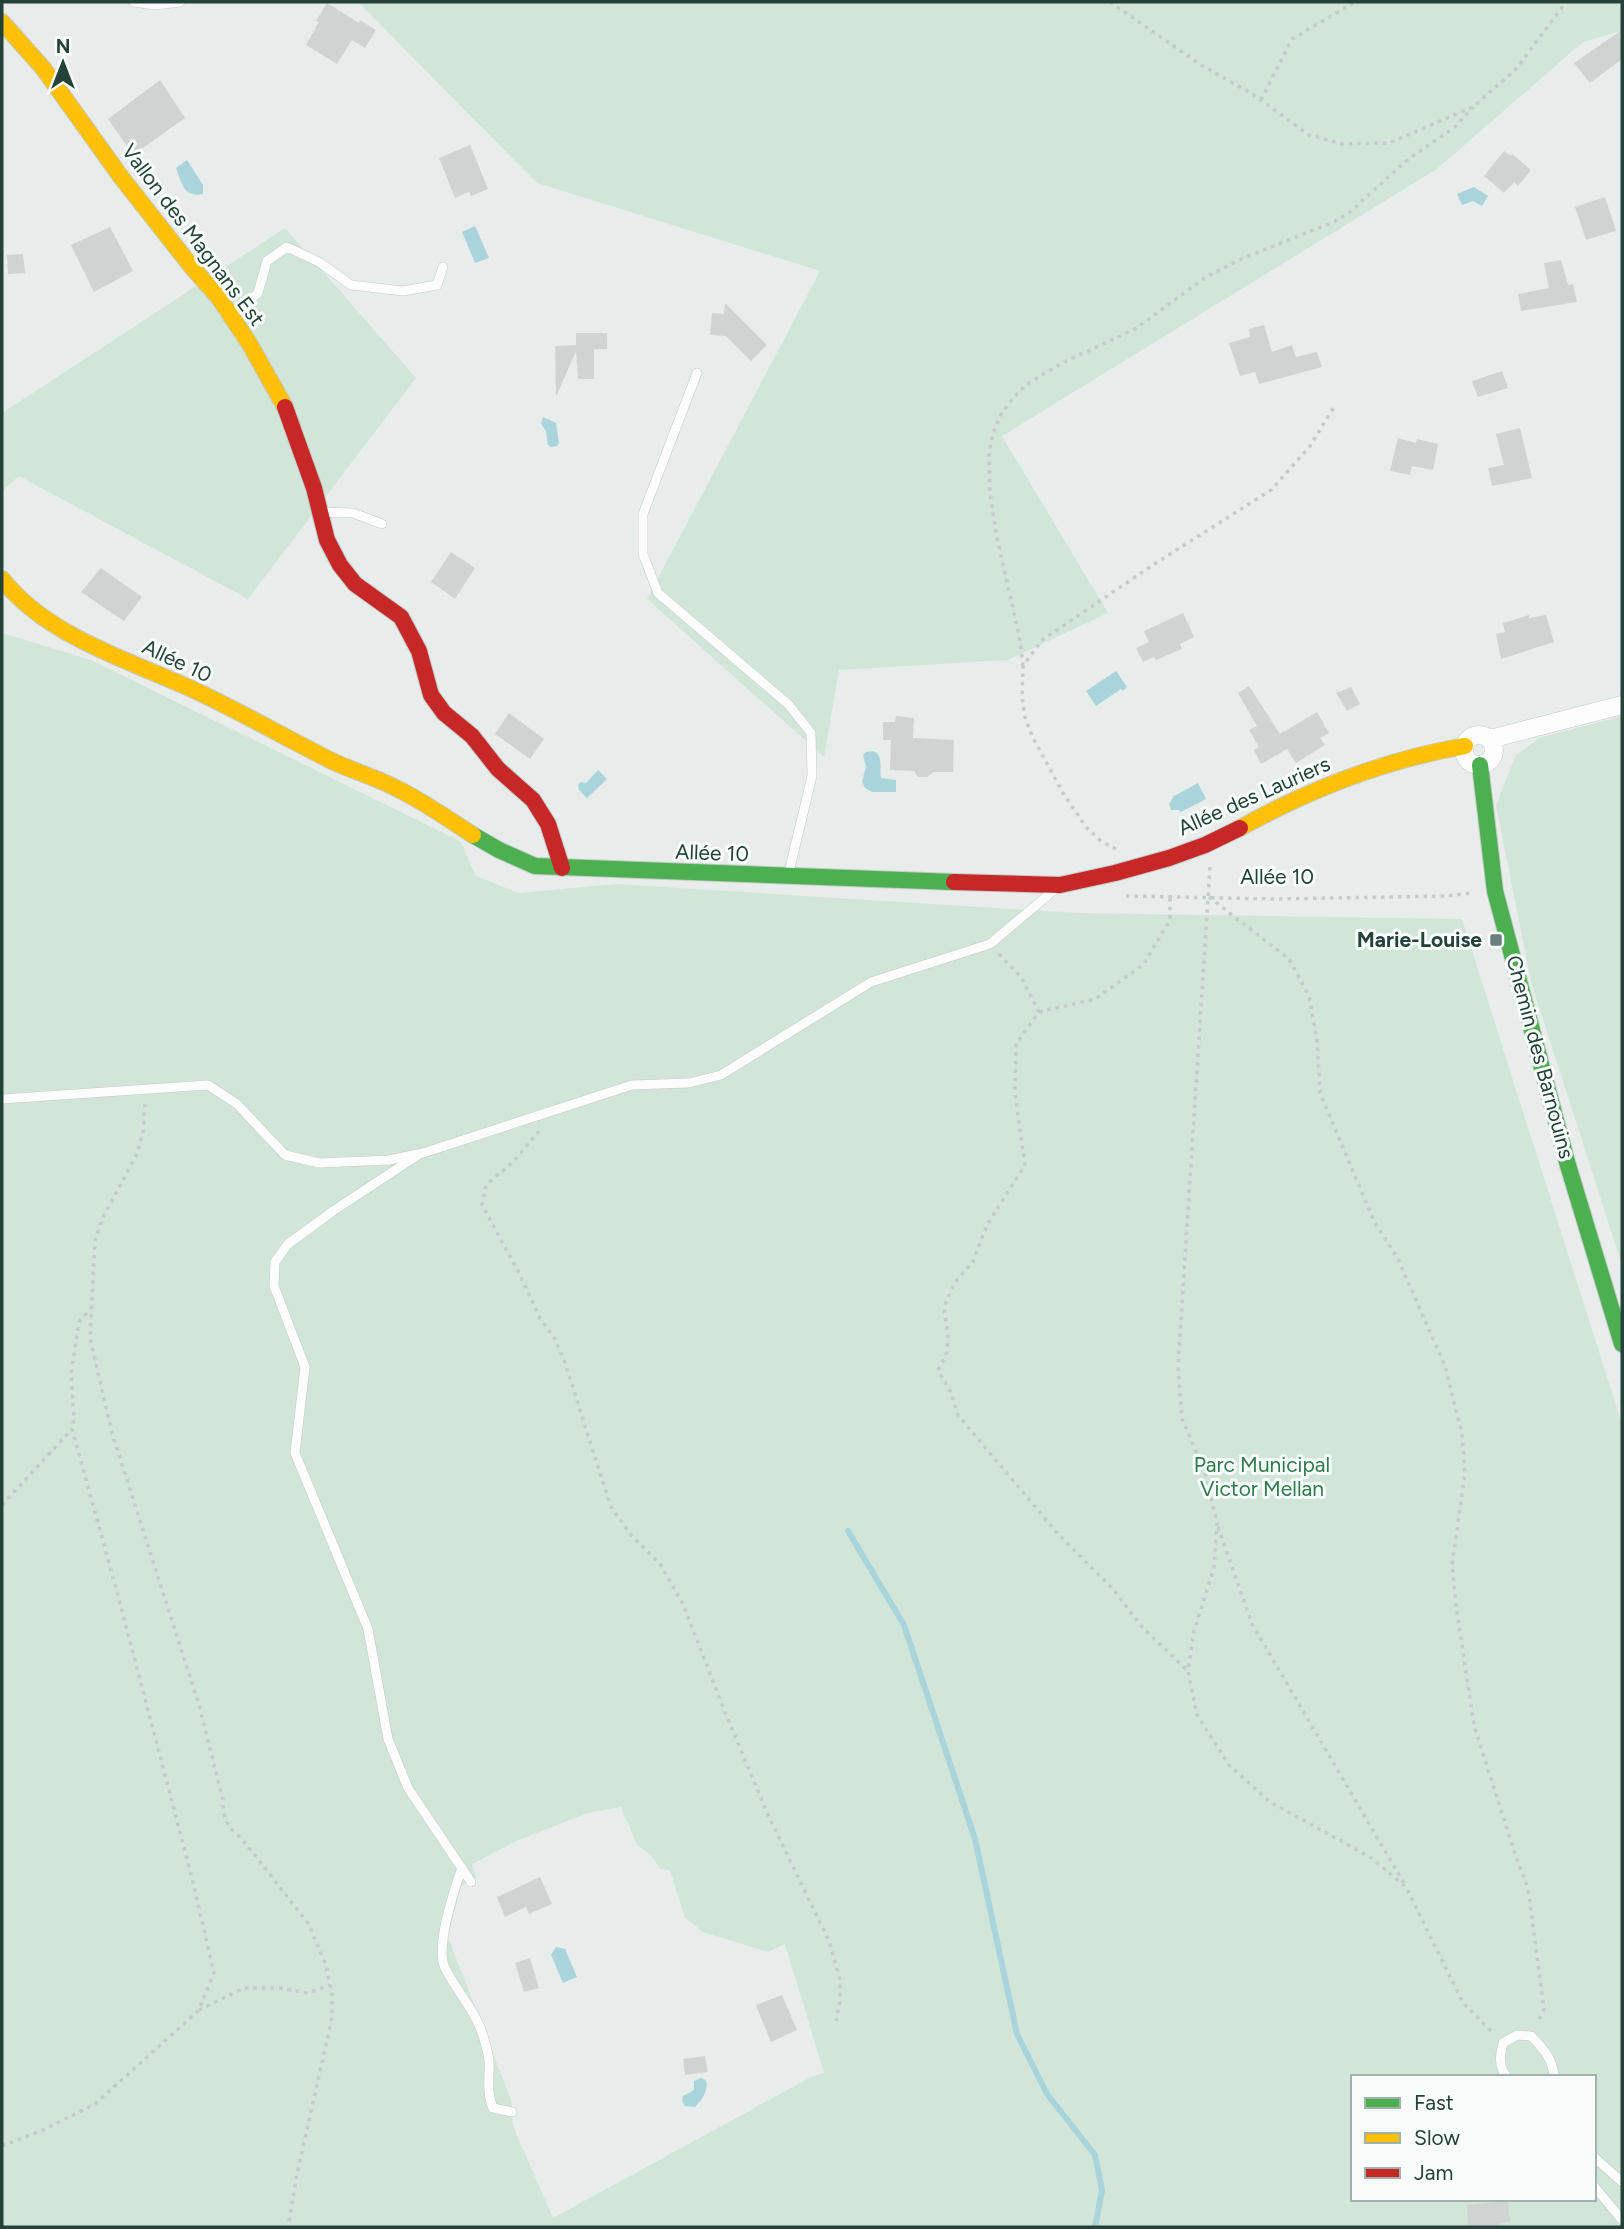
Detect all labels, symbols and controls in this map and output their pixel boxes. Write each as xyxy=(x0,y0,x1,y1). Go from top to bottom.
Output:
north arrow xyxy=(28,28,98,98)
text: N xyxy=(56,35,70,58)
street label: Vallon des Magnans Est xyxy=(117,139,270,331)
street label: Allée 10 xyxy=(139,634,216,687)
street label: Allée des Lauriers xyxy=(1174,751,1334,840)
street label: Allée 10 xyxy=(675,839,749,866)
street label: Allée 10 xyxy=(1240,864,1314,889)
place label: Marie-Louise xyxy=(1357,927,1482,952)
marker: Marie-Louise xyxy=(1488,932,1504,948)
street label: Chemin des Barnouins xyxy=(1501,953,1580,1161)
park label: Parc Municipal Victor Mellan xyxy=(1194,1452,1330,1501)
legend xyxy=(1351,2075,1596,2201)
text: Fast xyxy=(1414,2090,1454,2115)
text: Slow xyxy=(1414,2125,1460,2150)
text: Jam xyxy=(1414,2160,1453,2185)

